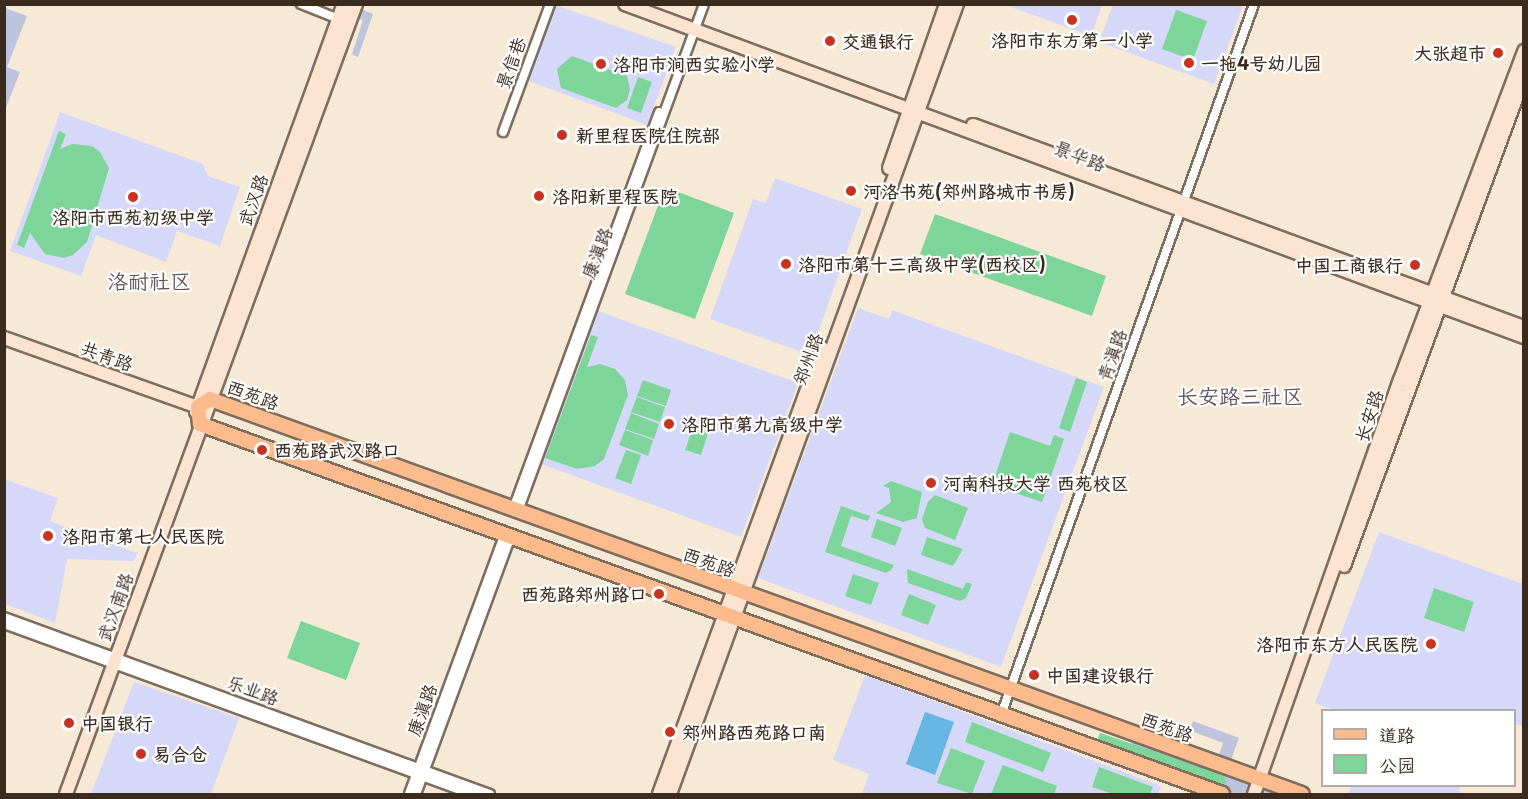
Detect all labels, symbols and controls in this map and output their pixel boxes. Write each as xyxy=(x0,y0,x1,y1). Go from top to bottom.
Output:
marker: 洛阳市东方第一小学 xyxy=(1065,13,1079,27)
place label: 洛阳市东方第一小学 xyxy=(991,29,1153,51)
place label: 交通银行 xyxy=(842,30,914,52)
street label: 景信巷 xyxy=(492,34,530,92)
marker: 交通银行 xyxy=(823,34,837,48)
place label: 大张超市 xyxy=(1414,42,1486,64)
marker: 大张超市 xyxy=(1491,46,1505,60)
place label: 一拖4号幼儿园 xyxy=(1201,52,1321,74)
place label: 洛阳市涧西实验小学 xyxy=(613,53,775,75)
marker: 一拖4号幼儿园 xyxy=(1182,56,1196,70)
marker: 洛阳市涧西实验小学 xyxy=(594,57,608,71)
place label: 新里程医院住院部 xyxy=(576,124,720,146)
marker: 新里程医院住院部 xyxy=(553,126,571,144)
street label: 景华路 xyxy=(1051,136,1109,176)
street label: 武汉路 xyxy=(234,171,272,229)
place label: 河洛书苑(郑州路城市书房) xyxy=(863,180,1075,202)
marker: 河洛书苑(郑州路城市书房) xyxy=(844,184,858,198)
place label: 洛阳新里程医院 xyxy=(552,185,678,207)
marker: 洛阳新里程医院 xyxy=(530,187,548,205)
marker: 洛阳市西苑初级中学 xyxy=(126,190,140,204)
place label: 洛阳市西苑初级中学 xyxy=(52,206,214,228)
street label: 康滇路 xyxy=(577,224,617,282)
place label: 洛阳市第十三高级中学(西校区) xyxy=(798,253,1046,275)
place label: 中国工商银行 xyxy=(1295,254,1403,276)
marker: 洛阳市第十三高级中学(西校区) xyxy=(779,257,793,271)
marker: 中国工商银行 xyxy=(1408,258,1422,272)
district label: 洛耐社区 xyxy=(107,267,191,293)
street label: 青滇路 xyxy=(1093,326,1131,384)
street label: 郑州路 xyxy=(789,330,827,388)
street label: 共青路 xyxy=(78,337,136,375)
street label: 西苑路 xyxy=(224,376,282,414)
district label: 长安路三社区 xyxy=(1177,382,1303,408)
street label: 长安路 xyxy=(1350,387,1388,445)
place label: 洛阳市第九高级中学 xyxy=(681,413,843,435)
marker: 洛阳市第九高级中学 xyxy=(662,417,676,431)
place label: 西苑路武汉路口 xyxy=(274,439,400,461)
marker: 西苑路武汉路口 xyxy=(255,443,269,457)
place label: 河南科技大学 西苑校区 xyxy=(943,472,1129,494)
marker: 河南科技大学 西苑校区 xyxy=(924,476,938,490)
place label: 洛阳市第七人民医院 xyxy=(62,525,224,547)
marker: 洛阳市第七人民医院 xyxy=(39,527,57,545)
street label: 西苑路 xyxy=(680,543,738,581)
street label: 武汉南路 xyxy=(93,569,137,645)
place label: 西苑路郑州路口 xyxy=(521,583,647,605)
marker: 西苑路郑州路口 xyxy=(652,587,666,601)
place label: 洛阳市东方人民医院 xyxy=(1256,633,1418,655)
marker: 洛阳市东方人民医院 xyxy=(1422,635,1440,653)
place label: 中国建设银行 xyxy=(1046,664,1154,686)
marker: 中国建设银行 xyxy=(1027,668,1041,682)
street label: 乐业路 xyxy=(224,671,282,709)
street label: 康滇路 xyxy=(403,681,441,739)
street label: 西苑路 xyxy=(1138,708,1196,746)
legend xyxy=(1321,709,1516,787)
place label: 中国银行 xyxy=(81,712,153,734)
marker: 中国银行 xyxy=(62,716,76,730)
place label: 郑州路西苑路口南 xyxy=(682,721,826,743)
text: 道路 xyxy=(1379,721,1415,748)
marker: 郑州路西苑路口南 xyxy=(663,725,677,739)
place label: 易合仓 xyxy=(153,743,207,765)
marker: 易合仓 xyxy=(134,747,148,761)
text: 公园 xyxy=(1379,751,1415,778)

